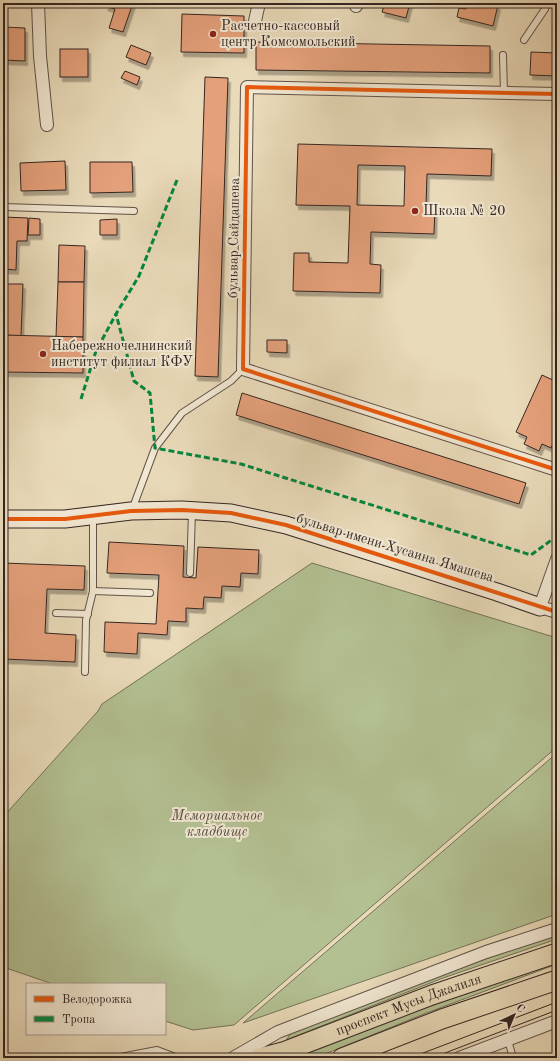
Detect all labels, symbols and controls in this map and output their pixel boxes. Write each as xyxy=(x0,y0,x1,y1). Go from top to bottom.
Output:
place label: Расчетно-кассовый центр Комсомольский xyxy=(221,19,356,49)
marker: Расчетно-кассовый центр Комсомольский xyxy=(208,29,218,39)
street label: бульвар Сайдашева xyxy=(226,178,242,298)
place label: Школа № 20 xyxy=(423,204,505,218)
marker: Школа № 20 xyxy=(410,206,420,216)
place label: Набережночелнинский институт филиал КФУ xyxy=(51,339,193,370)
marker: Набережночелнинский институт филиал КФУ xyxy=(38,349,48,359)
street label: бульвар имени Хусаина Ямашева xyxy=(295,511,495,585)
park label: Мемориальное кладбище xyxy=(171,809,263,840)
street label: проспект Мусы Джалиля xyxy=(334,972,483,1038)
legend xyxy=(26,983,166,1035)
text: Велодорожка xyxy=(62,994,132,1006)
north arrow xyxy=(494,995,534,1035)
text: С xyxy=(513,1002,526,1015)
text: Тропа xyxy=(62,1014,95,1026)

